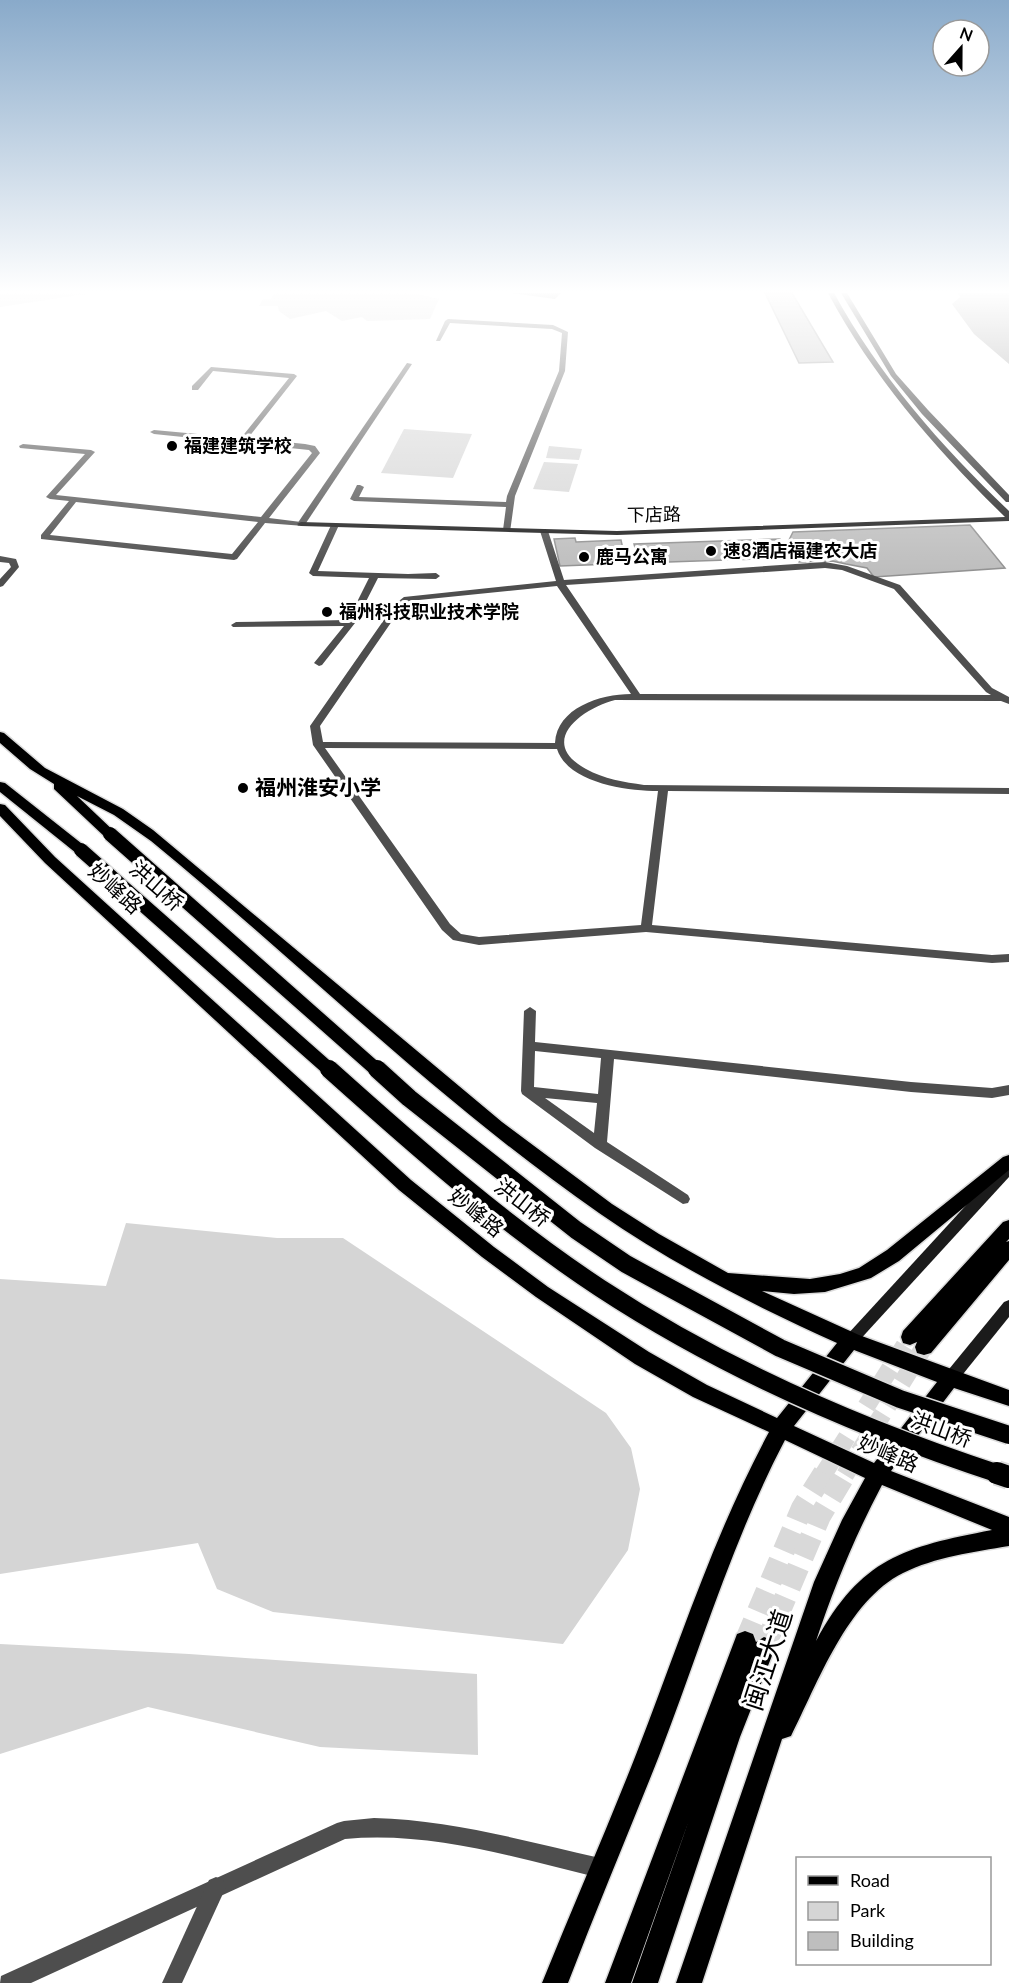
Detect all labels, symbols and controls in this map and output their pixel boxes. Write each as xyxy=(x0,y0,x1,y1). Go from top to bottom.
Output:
north arrow xyxy=(931,18,991,78)
text: N xyxy=(957,22,976,45)
place label: 福建建筑学校 xyxy=(184,434,292,456)
marker: 福建建筑学校 xyxy=(165,439,179,453)
street label: 下店路 xyxy=(627,503,681,525)
place label: 速8酒店福建农大店 xyxy=(723,539,877,561)
marker: 速8酒店福建农大店 xyxy=(704,544,718,558)
place label: 鹿马公寓 xyxy=(596,545,668,567)
marker: 鹿马公寓 xyxy=(577,550,591,564)
place label: 福州科技职业技术学院 xyxy=(339,600,519,622)
marker: 福州科技职业技术学院 xyxy=(320,605,334,619)
place label: 福州淮安小学 xyxy=(255,774,381,799)
marker: 福州淮安小学 xyxy=(236,781,250,795)
street label: 洪山桥 xyxy=(125,855,189,915)
street label: 妙峰路 xyxy=(84,858,148,918)
street label: 洪山桥 xyxy=(490,1173,555,1231)
street label: 妙峰路 xyxy=(445,1182,509,1241)
street label: 洪山桥 xyxy=(908,1406,975,1451)
street label: 妙峰路 xyxy=(855,1429,922,1476)
street label: 闽江大道 xyxy=(736,1605,798,1714)
legend xyxy=(796,1857,991,1965)
text: Road xyxy=(850,1869,890,1891)
text: Park xyxy=(850,1899,886,1921)
text: Building xyxy=(850,1929,914,1951)

